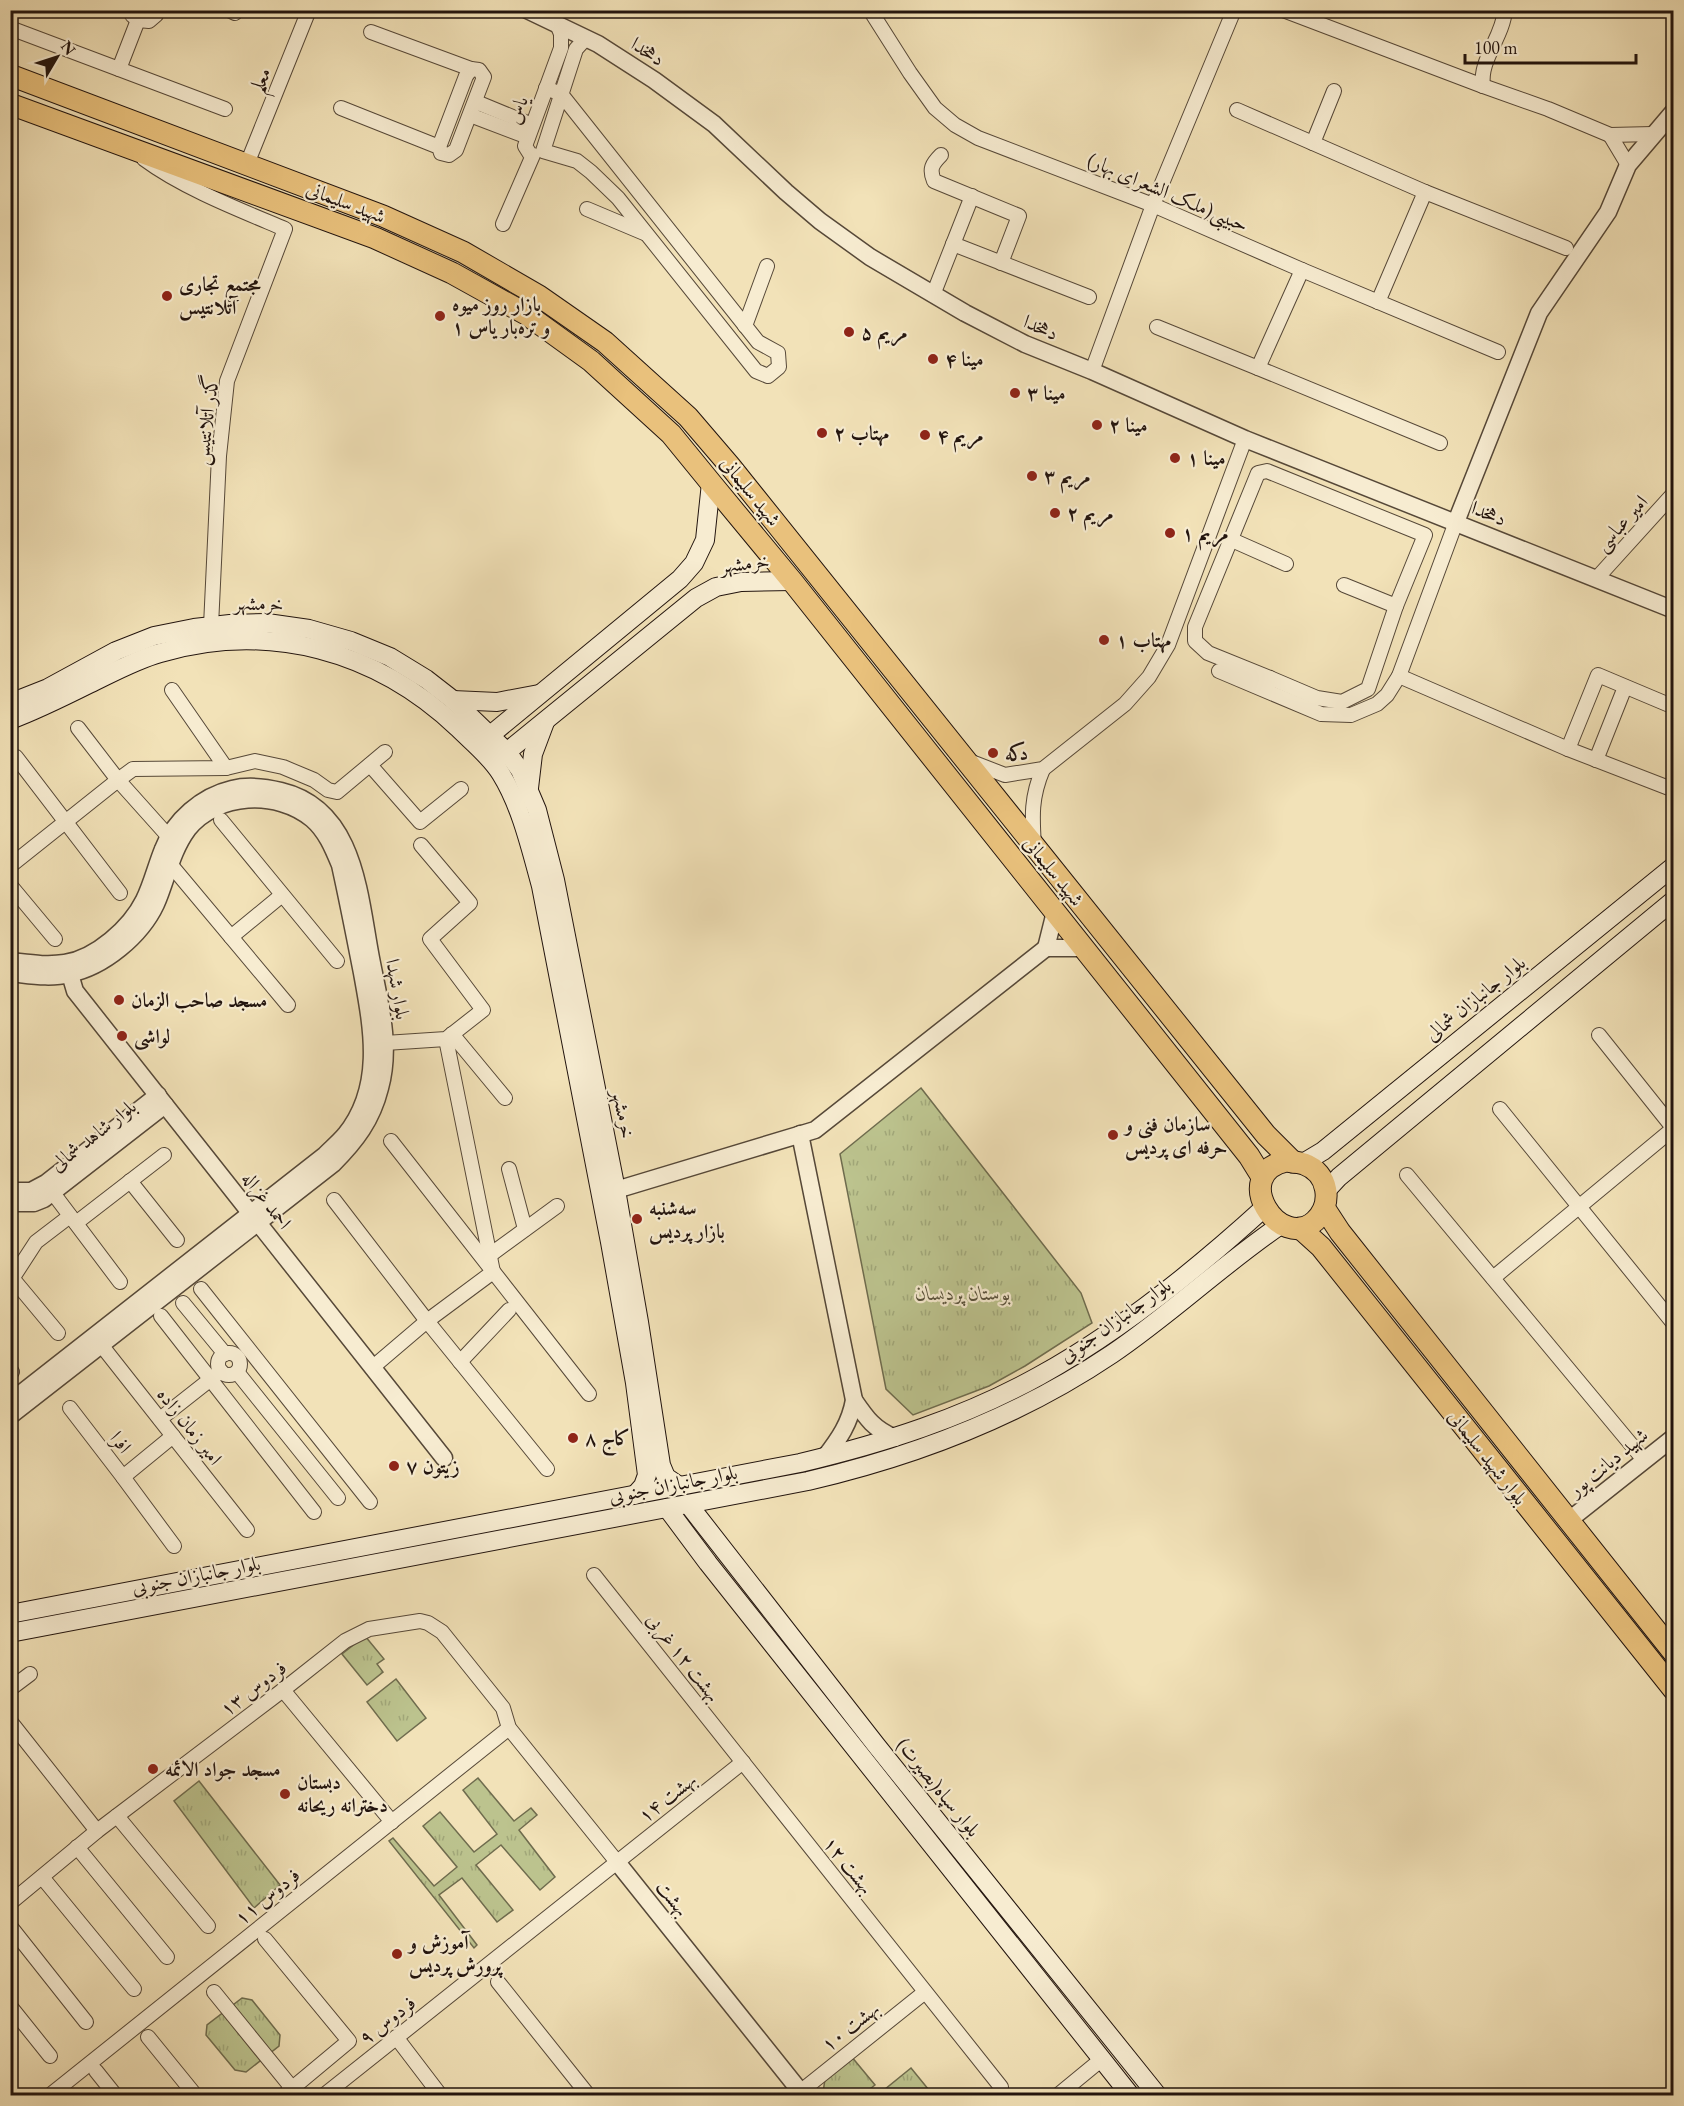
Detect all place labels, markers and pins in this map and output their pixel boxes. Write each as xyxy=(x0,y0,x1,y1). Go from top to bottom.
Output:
place label: مجتمع تجاری آتلانتیس xyxy=(179,271,261,321)
marker: مجتمع تجاری آتلانتیس xyxy=(160,289,174,303)
place label: بازار روز میوه و تره‌بار یاس ۱ xyxy=(452,291,550,340)
marker: بازار روز میوه و تره‌بار یاس ۱ xyxy=(433,309,447,323)
place label: مریم ۵ xyxy=(861,319,908,350)
marker: مریم ۵ xyxy=(842,325,856,339)
place label: مینا ۴ xyxy=(945,346,984,372)
marker: مینا ۴ xyxy=(926,352,940,366)
place label: مینا ۳ xyxy=(1027,380,1066,406)
marker: مینا ۳ xyxy=(1008,386,1022,400)
place label: مینا ۲ xyxy=(1109,412,1148,438)
marker: مینا ۲ xyxy=(1090,418,1104,432)
place label: مهتاب ۲ xyxy=(834,420,889,447)
place label: مریم ۴ xyxy=(937,422,984,453)
marker: مهتاب ۲ xyxy=(815,426,829,440)
marker: مریم ۴ xyxy=(918,428,932,442)
place label: مینا ۱ xyxy=(1187,445,1226,471)
marker: مینا ۱ xyxy=(1168,451,1182,465)
place label: مریم ۳ xyxy=(1044,463,1091,494)
marker: مریم ۳ xyxy=(1025,469,1039,483)
place label: مریم ۲ xyxy=(1067,500,1114,531)
marker: مریم ۲ xyxy=(1048,506,1062,520)
place label: مریم ۱ xyxy=(1182,520,1229,551)
marker: مریم ۱ xyxy=(1163,526,1177,540)
place label: مهتاب ۱ xyxy=(1116,627,1171,654)
marker: مهتاب ۱ xyxy=(1097,633,1111,647)
place label: دکه xyxy=(1005,740,1028,766)
marker: دکه xyxy=(986,746,1000,760)
place label: مسجد صاحب الزمان xyxy=(131,987,267,1013)
marker: مسجد صاحب الزمان xyxy=(112,993,126,1007)
place label: لواشی xyxy=(134,1023,170,1051)
marker: لواشی xyxy=(115,1029,129,1043)
place label: سازمان فنی و حرفه ای پردیس xyxy=(1123,1111,1227,1161)
marker: سازمان فنی و حرفه ای پردیس xyxy=(1106,1128,1120,1142)
place label: سه‌شنبه بازار پردیس xyxy=(649,1195,725,1245)
marker: سه‌شنبه بازار پردیس xyxy=(630,1212,644,1226)
place label: کاج ۸ xyxy=(585,1425,630,1457)
marker: کاج ۸ xyxy=(566,1431,580,1445)
place label: زیتون ۷ xyxy=(406,1453,460,1479)
marker: زیتون ۷ xyxy=(387,1459,401,1473)
place label: مسجد جواد الائمه xyxy=(165,1756,281,1782)
marker: مسجد جواد الائمه xyxy=(146,1762,160,1776)
place label: دبستان دخترانه ریحانه xyxy=(297,1769,388,1818)
marker: دبستان دخترانه ریحانه xyxy=(278,1787,292,1801)
place label: آموزش و پرورش پردیس xyxy=(407,1929,504,1979)
marker: آموزش و پرورش پردیس xyxy=(390,1947,404,1961)

